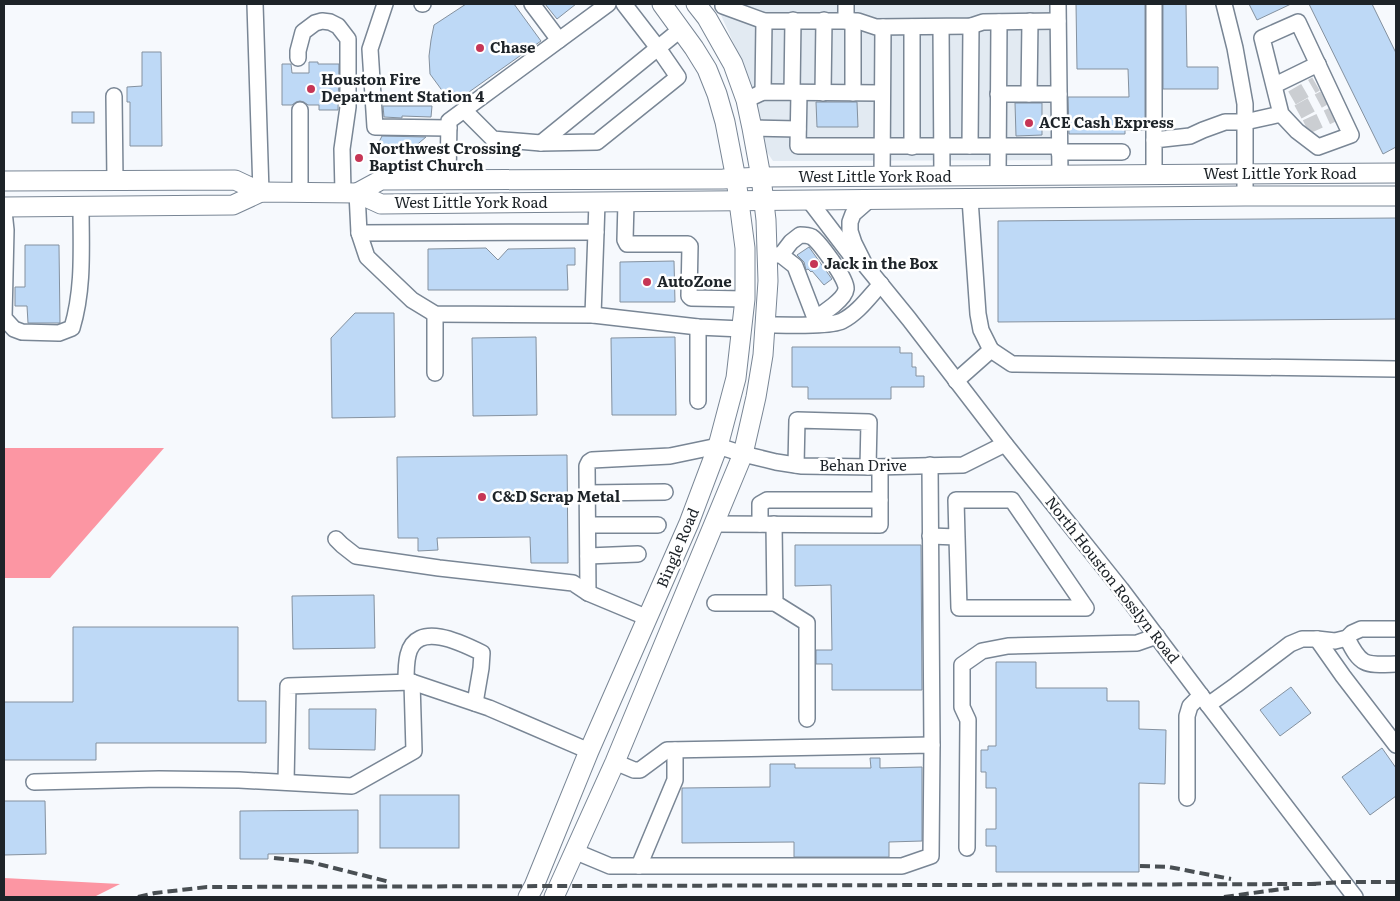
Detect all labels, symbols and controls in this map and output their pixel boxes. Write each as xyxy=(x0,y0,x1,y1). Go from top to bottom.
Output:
place label: Chase xyxy=(490,35,536,58)
marker: Chase xyxy=(474,42,486,54)
place label: Houston Fire Department Station 4 xyxy=(321,67,484,107)
marker: Houston Fire Department Station 4 xyxy=(305,83,317,95)
place label: ACE Cash Express xyxy=(1039,110,1174,133)
marker: ACE Cash Express xyxy=(1023,117,1035,129)
place label: Northwest Crossing Baptist Church xyxy=(369,136,522,176)
marker: Northwest Crossing Baptist Church xyxy=(353,152,365,164)
street label: West Little York Road xyxy=(1203,161,1357,184)
street label: West Little York Road xyxy=(798,164,952,187)
street label: West Little York Road xyxy=(394,190,548,213)
place label: Jack in the Box xyxy=(824,251,938,274)
marker: Jack in the Box xyxy=(808,258,820,270)
place label: AutoZone xyxy=(657,269,732,292)
marker: AutoZone xyxy=(641,276,653,288)
street label: Behan Drive xyxy=(819,453,907,476)
place label: C&D Scrap Metal xyxy=(492,484,621,507)
marker: C&D Scrap Metal xyxy=(476,491,488,503)
street label: North Houston Rosslyn Road xyxy=(1041,491,1186,667)
street label: Bingle Road xyxy=(649,504,704,591)

